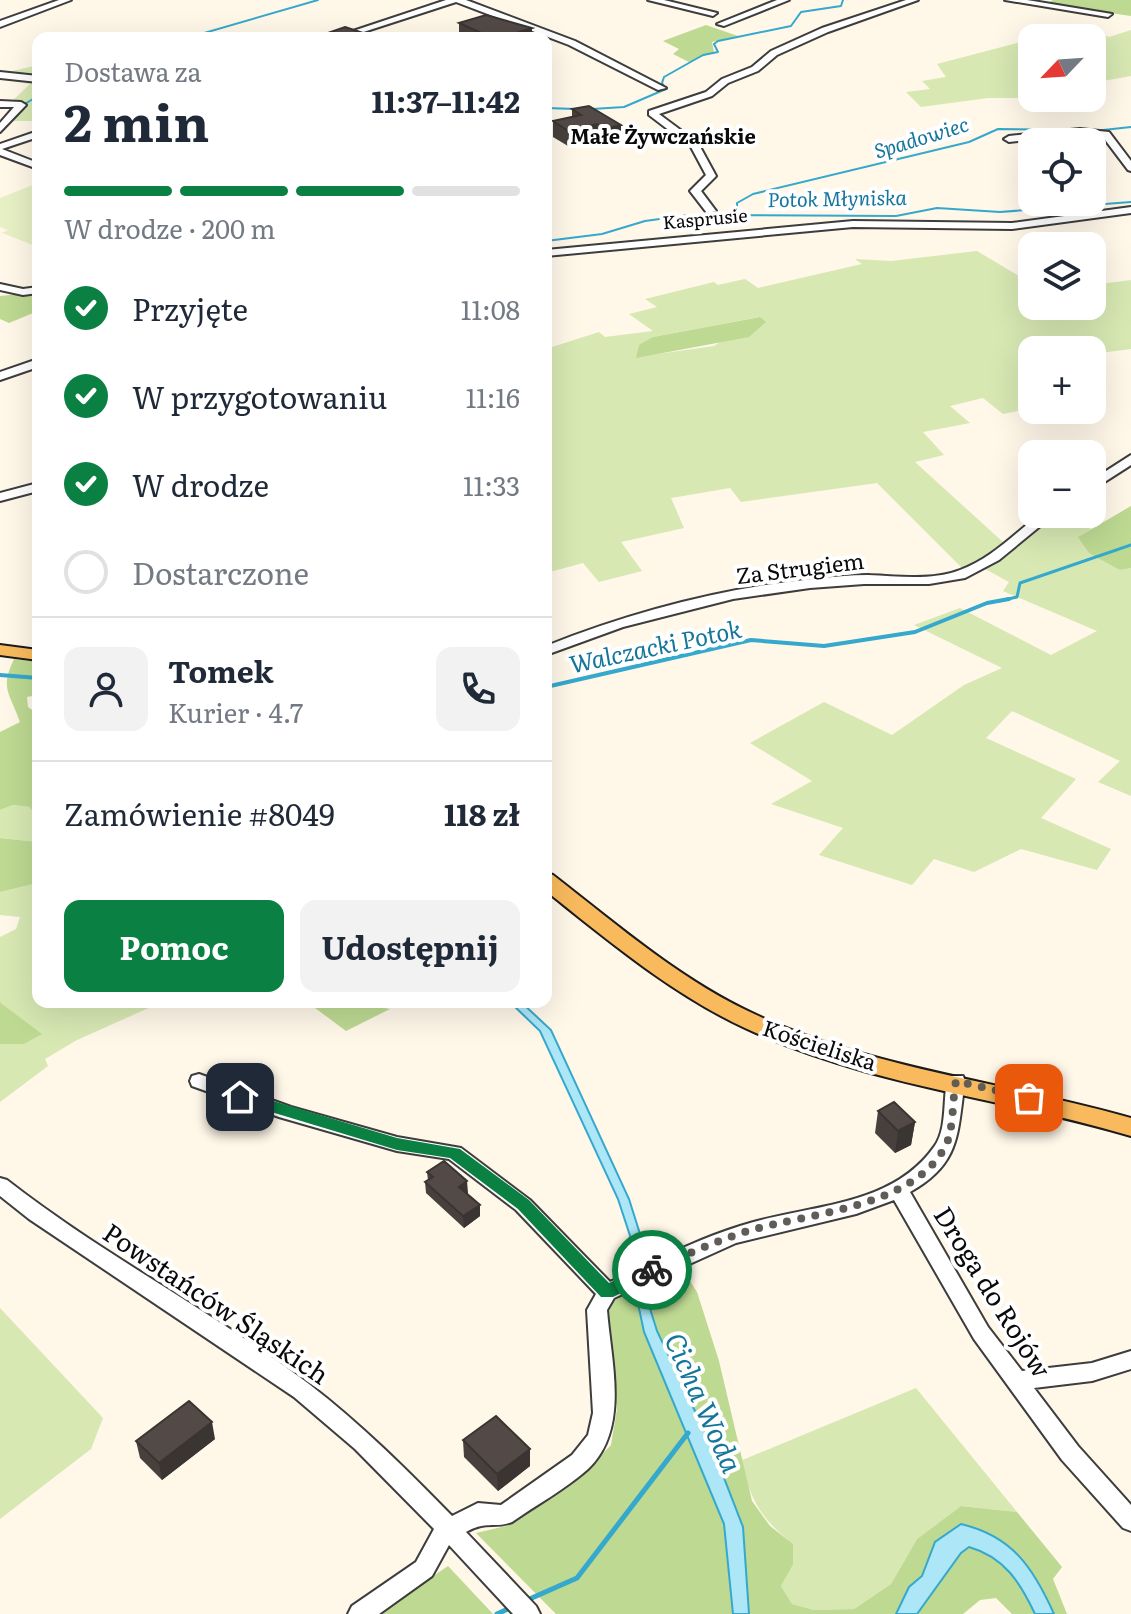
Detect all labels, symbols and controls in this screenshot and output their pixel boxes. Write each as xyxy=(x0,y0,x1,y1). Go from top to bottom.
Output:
north arrow xyxy=(1018,24,1106,112)
map controls xyxy=(1018,24,1106,528)
text: Dostawa za xyxy=(64,51,202,90)
text: 11:37–11:42 xyxy=(372,78,520,122)
text: 2 min xyxy=(64,81,209,158)
water label: Spadowiec xyxy=(870,107,972,165)
district label: Małe Żywczańskie xyxy=(570,120,756,150)
button: locate xyxy=(1018,128,1106,216)
water label: Potok Młyniska xyxy=(767,181,908,213)
street label: Kasprusie xyxy=(661,201,749,235)
text: W drodze · 200 m xyxy=(64,208,275,247)
button: layers xyxy=(1018,232,1106,320)
icon: check xyxy=(64,286,108,330)
text: Przyjęte xyxy=(132,286,248,330)
text: 11:08 xyxy=(461,289,520,328)
button: + xyxy=(1018,336,1106,424)
icon: check xyxy=(64,374,108,418)
text: W przygotowaniu xyxy=(132,374,387,418)
text: 11:16 xyxy=(466,377,520,416)
button: − xyxy=(1018,440,1106,528)
icon: check xyxy=(64,462,108,506)
text: W drodze xyxy=(132,462,269,506)
text: 11:33 xyxy=(463,465,520,504)
street label: Za Strugiem xyxy=(734,543,866,591)
text: Dostarczone xyxy=(132,550,309,594)
water label: Walczacki Potok xyxy=(566,609,745,680)
button: person xyxy=(64,647,148,731)
button: phone xyxy=(436,647,520,731)
text: Tomek xyxy=(168,648,274,692)
text: Kurier · 4.7 xyxy=(168,692,303,731)
text: Zamówienie #8049 xyxy=(64,791,335,835)
text: 118 zł xyxy=(444,791,520,835)
button: Pomoc xyxy=(64,900,284,992)
button: Udostępnij xyxy=(300,900,520,992)
street label: Kościeliska xyxy=(759,1010,881,1078)
pin xyxy=(206,1063,274,1131)
pin xyxy=(995,1064,1063,1132)
icon: home xyxy=(218,1075,262,1119)
icon: bag xyxy=(1007,1076,1051,1120)
street label: Droga do Rojów xyxy=(926,1198,1063,1385)
street label: Powstańców Śląskich xyxy=(96,1212,338,1392)
courier xyxy=(612,1230,692,1310)
icon: bike xyxy=(630,1248,674,1292)
water label: Cicha Woda xyxy=(655,1325,755,1479)

